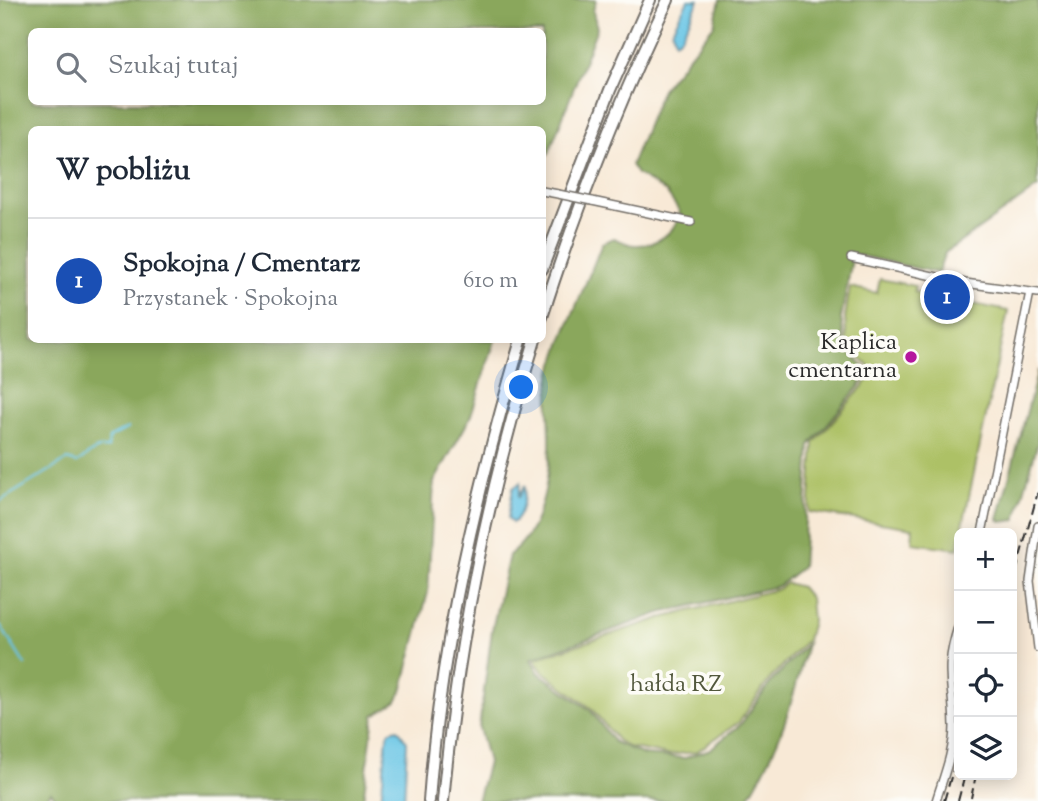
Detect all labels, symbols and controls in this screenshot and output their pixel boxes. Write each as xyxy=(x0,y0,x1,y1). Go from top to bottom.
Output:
search box xyxy=(28,28,546,105)
icon: search xyxy=(52,48,90,86)
text: Szukaj tutaj xyxy=(108,48,239,85)
text: W pobliżu xyxy=(56,150,190,193)
text: Spokojna / Cmentarz xyxy=(123,246,360,283)
text: 1 xyxy=(75,265,83,298)
text: 610 m xyxy=(463,265,518,298)
pin: 1 xyxy=(924,271,970,323)
text: Przystanek · Spokojna xyxy=(123,283,338,316)
place label: Kaplica cmentarna xyxy=(788,326,897,388)
marker: Kaplica cmentarna xyxy=(903,349,919,365)
your location xyxy=(504,370,538,404)
map controls xyxy=(954,528,1017,780)
button: + xyxy=(954,528,1017,591)
button: − xyxy=(954,591,1017,654)
button: locate xyxy=(954,654,1017,717)
park label: hałda RZ xyxy=(630,668,723,702)
button: layers xyxy=(954,717,1017,780)

